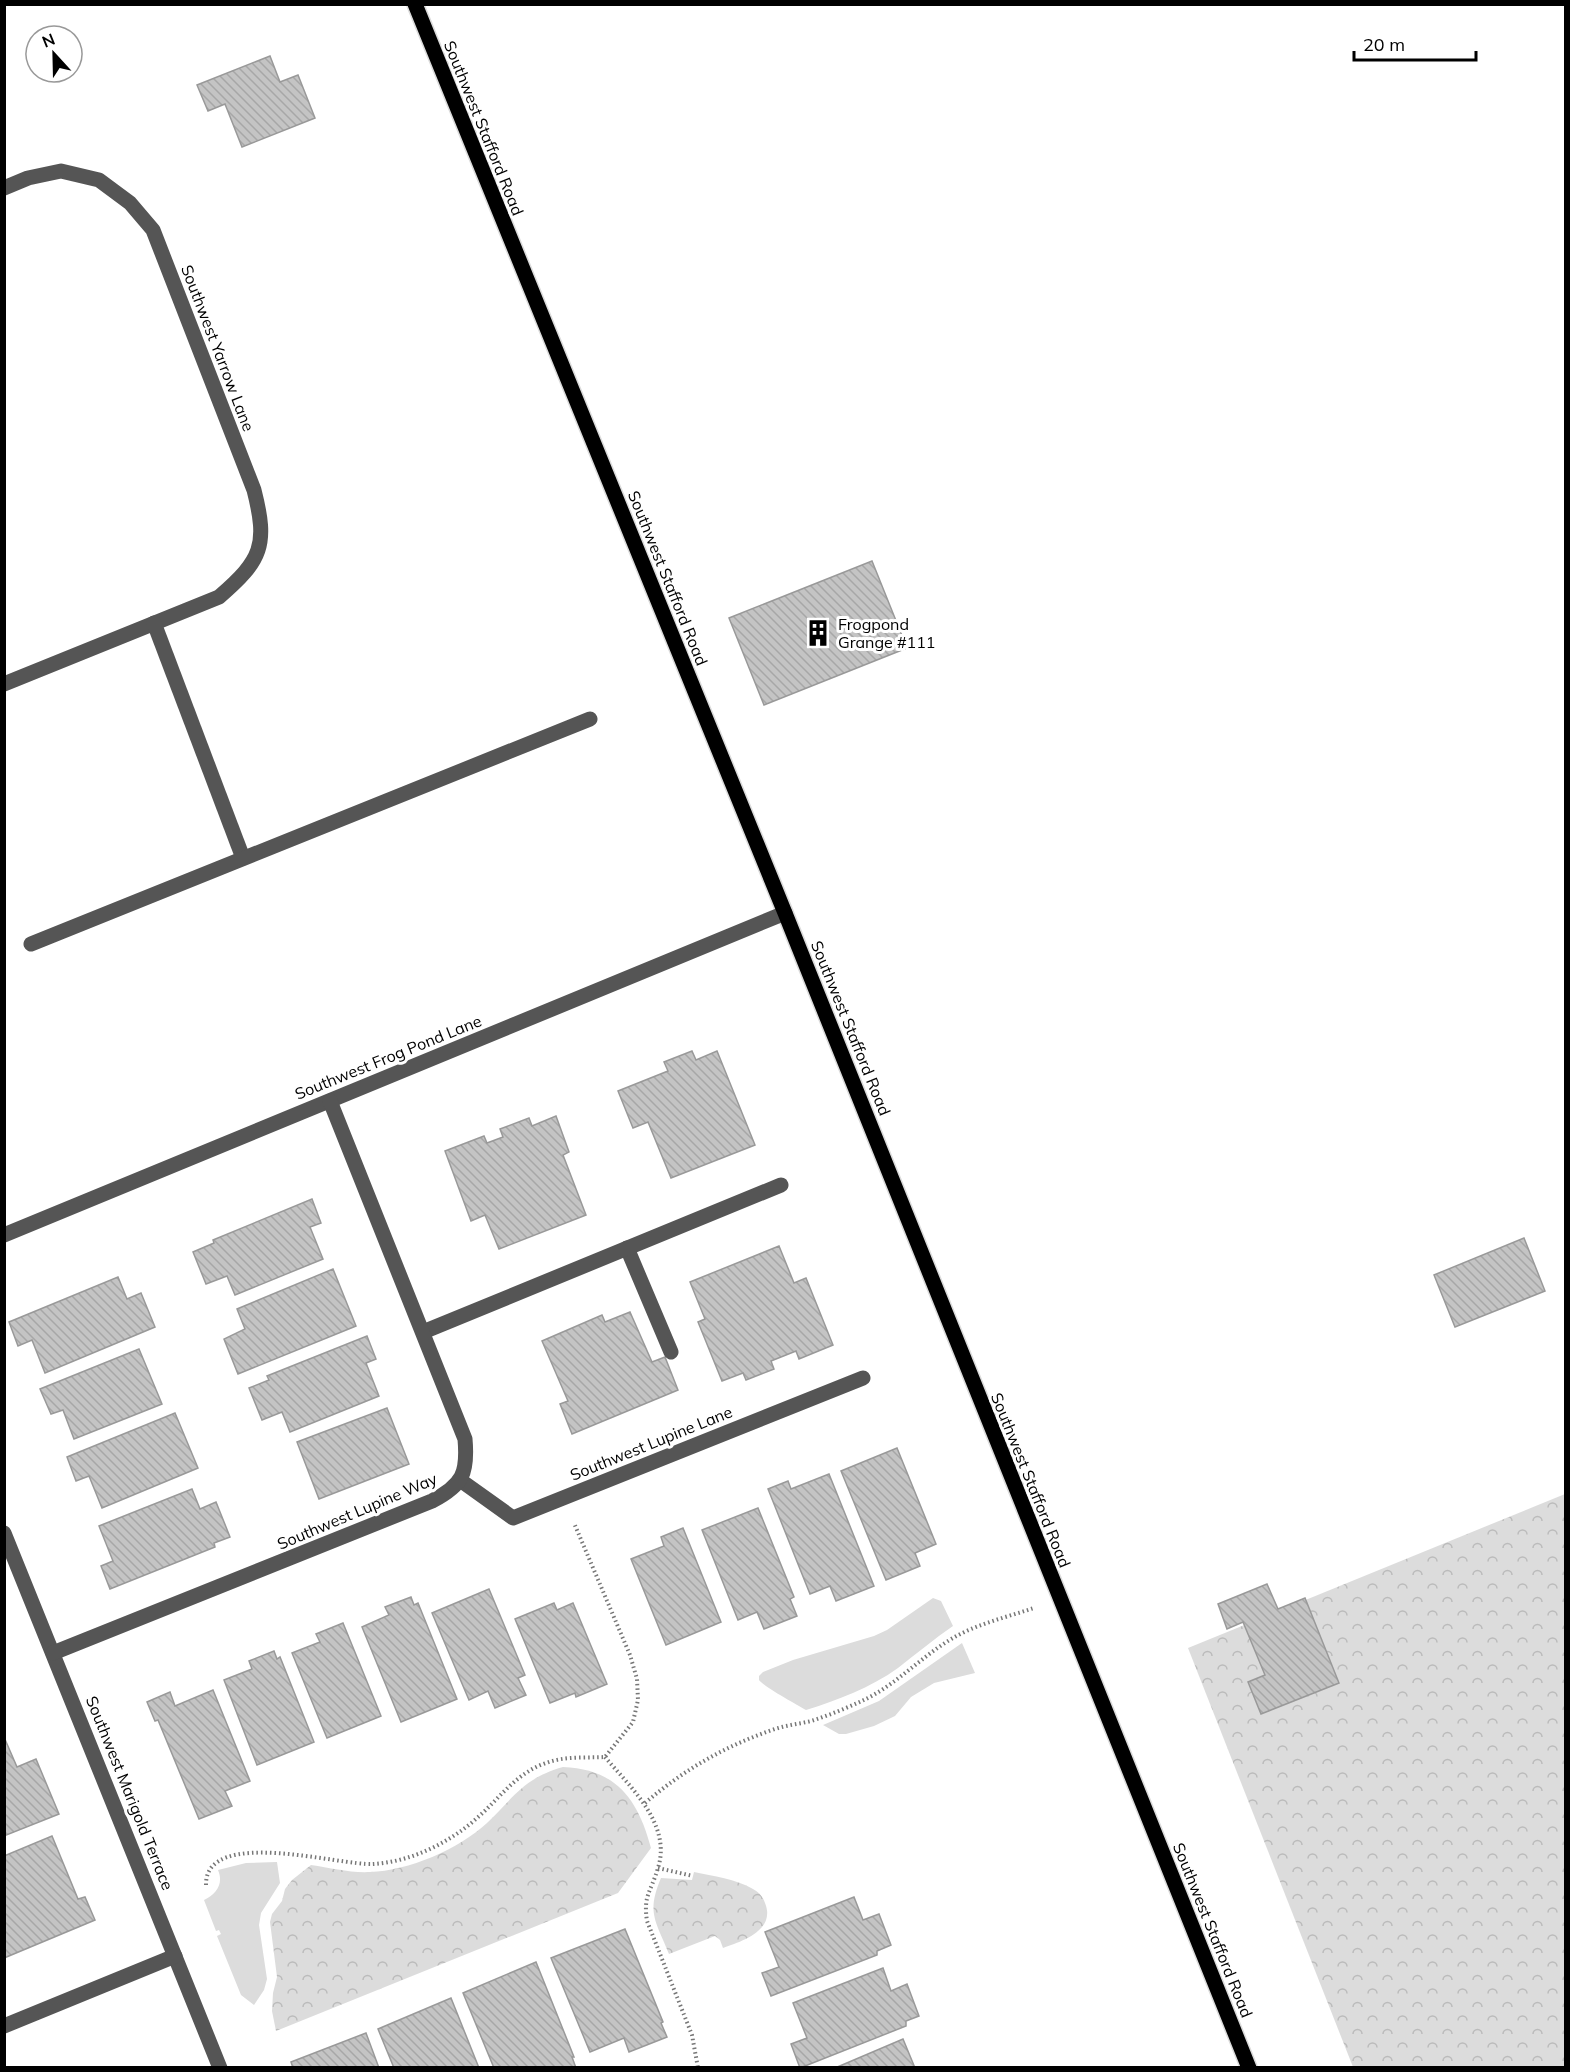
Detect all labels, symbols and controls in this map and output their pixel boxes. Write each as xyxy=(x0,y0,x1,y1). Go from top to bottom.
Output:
north arrow xyxy=(24,24,84,84)
scale bar xyxy=(1354,24,1476,62)
text: N xyxy=(39,29,58,52)
text: 20 m xyxy=(1363,33,1405,56)
street label: Southwest Stafford Road xyxy=(440,38,528,218)
street label: Southwest Yarrow Lane xyxy=(177,262,259,434)
street label: Southwest Stafford Road xyxy=(624,488,712,668)
place label: Frogpond Grange #111 xyxy=(838,614,935,652)
building icon: Frogpond Grange #111 xyxy=(803,618,833,648)
street label: Southwest Stafford Road xyxy=(807,938,895,1118)
street label: Southwest Frog Pond Lane xyxy=(292,1010,484,1104)
street label: Southwest Stafford Road xyxy=(987,1390,1075,1570)
street label: Southwest Lupine Lane xyxy=(567,1401,735,1485)
street label: Southwest Lupine Way xyxy=(274,1468,440,1554)
street label: Southwest Marigold Terrace xyxy=(82,1693,178,1893)
street label: Southwest Stafford Road xyxy=(1169,1840,1257,2020)

